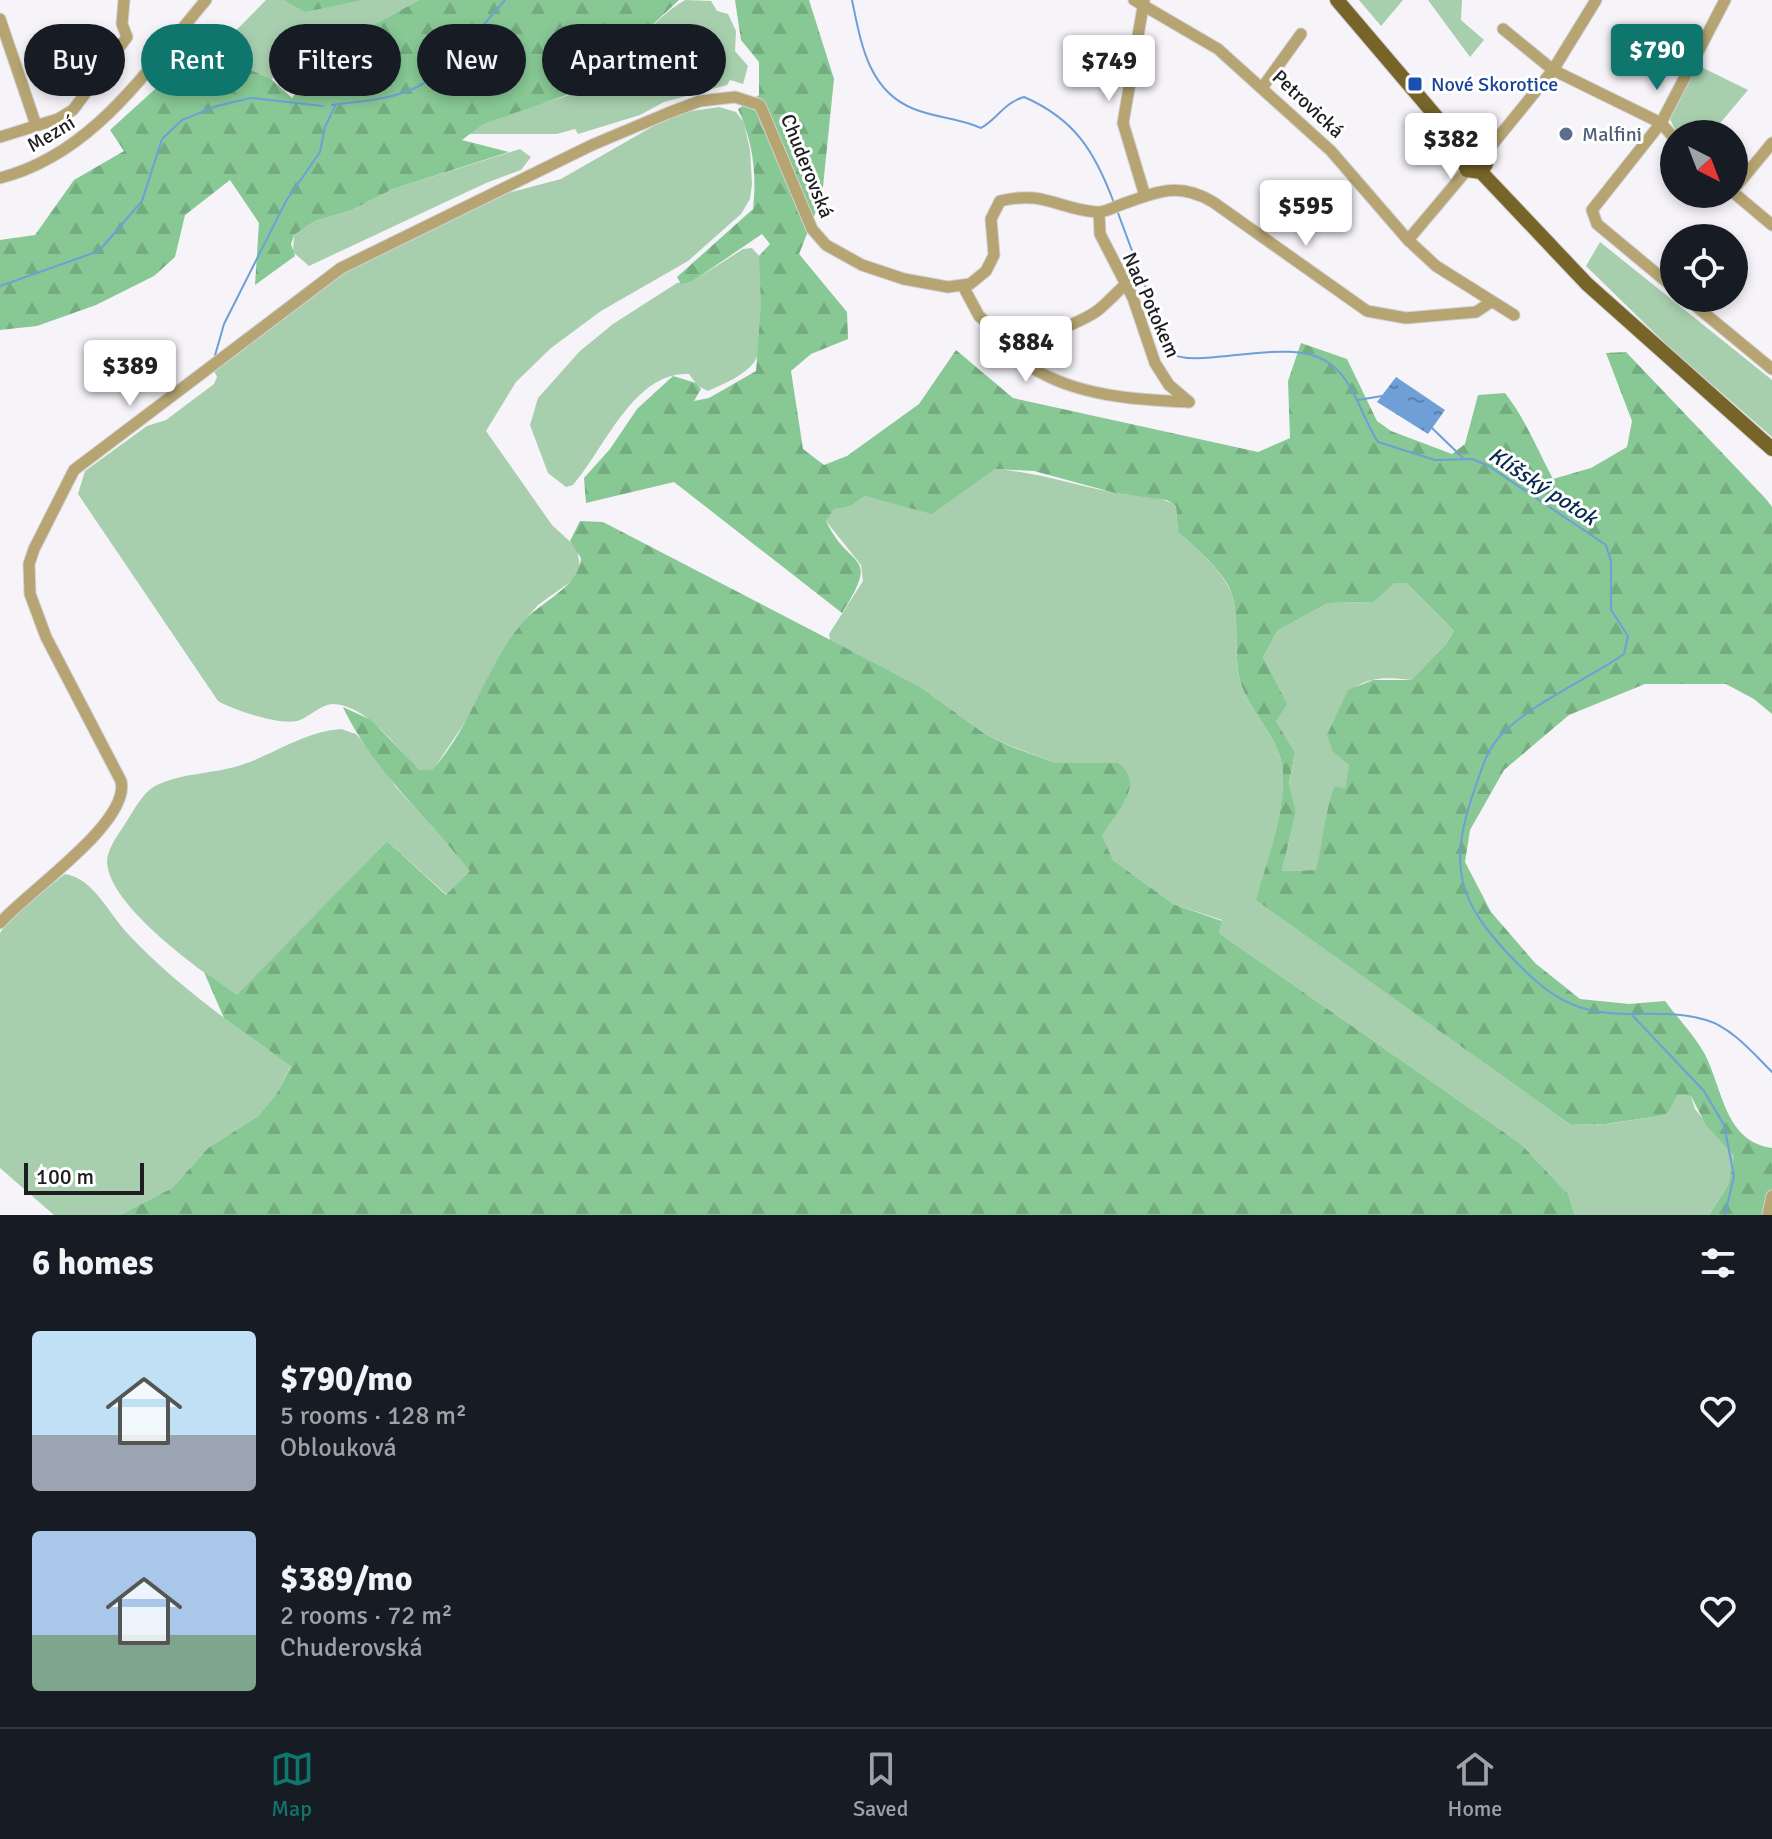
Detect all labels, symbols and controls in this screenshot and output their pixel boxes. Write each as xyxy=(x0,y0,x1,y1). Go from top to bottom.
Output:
chip: Buy xyxy=(24,24,125,96)
chip: Rent xyxy=(141,24,253,96)
chip: Filters xyxy=(269,24,401,96)
chip: New xyxy=(417,24,526,96)
chip: Apartment xyxy=(542,24,726,96)
pin: $790 xyxy=(1610,24,1704,92)
text: $790 xyxy=(1629,34,1685,66)
pin: $749 xyxy=(1062,35,1156,103)
text: $749 xyxy=(1081,45,1137,77)
street label: Petrovická xyxy=(1267,65,1349,143)
place label: Nové Skorotice xyxy=(1431,72,1558,97)
marker: Nové Skorotice xyxy=(1406,75,1424,93)
street label: Mezní xyxy=(23,110,80,158)
street label: Chuderovská xyxy=(775,110,839,222)
pin: $382 xyxy=(1404,113,1498,181)
north arrow xyxy=(1660,120,1748,208)
map controls xyxy=(1660,120,1748,312)
place label: Malfini xyxy=(1582,122,1642,147)
text: $382 xyxy=(1423,123,1479,155)
marker: Malfini xyxy=(1557,125,1575,143)
pin: $595 xyxy=(1259,180,1353,248)
text: $595 xyxy=(1278,190,1334,222)
button: locate xyxy=(1660,224,1748,312)
street label: Nad Potokem xyxy=(1117,249,1185,361)
pin: $884 xyxy=(979,316,1073,384)
text: $884 xyxy=(998,326,1054,358)
pin: $389 xyxy=(83,340,177,408)
text: $389 xyxy=(102,350,158,382)
water label: Klíšský potok xyxy=(1484,441,1604,532)
scale bar xyxy=(24,1159,144,1195)
text: 100 m xyxy=(36,1163,94,1190)
icon: filters xyxy=(1696,1241,1740,1285)
text: 6 homes xyxy=(32,1242,153,1284)
text: $790/mo xyxy=(280,1358,413,1400)
icon: home xyxy=(96,1363,192,1459)
icon: heart xyxy=(1696,1389,1740,1433)
text: 5 rooms · 128 m² xyxy=(280,1400,467,1432)
text: Oblouková xyxy=(280,1432,397,1464)
text: $389/mo xyxy=(280,1558,413,1600)
icon: home xyxy=(96,1563,192,1659)
icon: heart xyxy=(1696,1589,1740,1633)
text: 2 rooms · 72 m² xyxy=(280,1600,453,1632)
text: Chuderovská xyxy=(280,1632,423,1664)
tab: Map xyxy=(270,1747,314,1822)
tab: Saved xyxy=(853,1747,908,1822)
tab: Home xyxy=(1448,1747,1502,1822)

